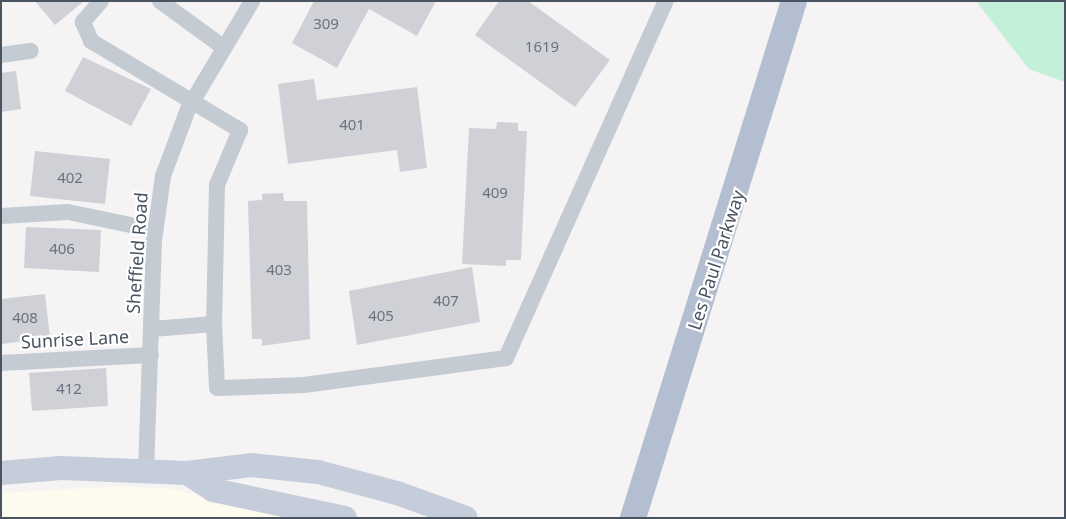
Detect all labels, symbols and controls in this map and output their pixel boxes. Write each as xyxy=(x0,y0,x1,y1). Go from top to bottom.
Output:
house number: 309 xyxy=(313,15,339,33)
house number: 1619 xyxy=(525,38,559,56)
house number: 401 xyxy=(339,116,365,134)
house number: 402 xyxy=(57,169,83,187)
house number: 409 xyxy=(482,184,508,202)
street label: Les Paul Parkway xyxy=(683,187,749,333)
street label: Sheffield Road xyxy=(122,191,152,315)
house number: 406 xyxy=(49,240,75,258)
house number: 403 xyxy=(266,261,292,279)
house number: 407 xyxy=(433,292,459,310)
house number: 405 xyxy=(368,307,394,325)
house number: 408 xyxy=(12,309,38,327)
street label: Sunrise Lane xyxy=(20,325,130,353)
house number: 412 xyxy=(56,380,82,398)

